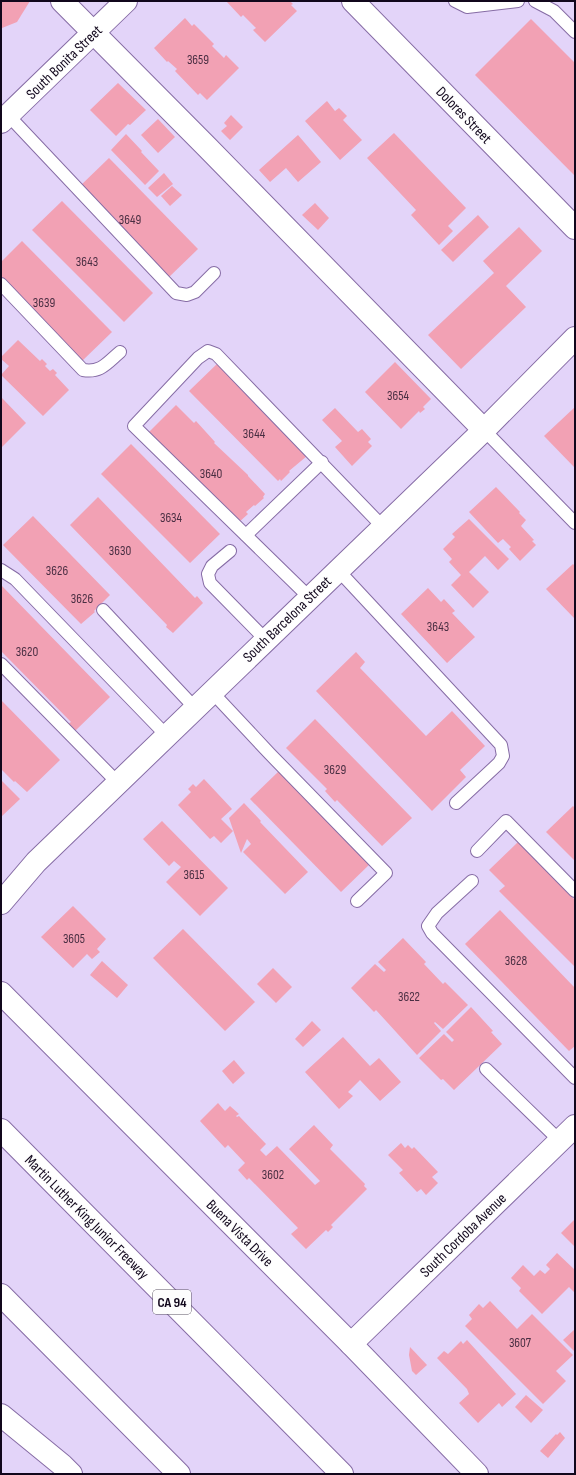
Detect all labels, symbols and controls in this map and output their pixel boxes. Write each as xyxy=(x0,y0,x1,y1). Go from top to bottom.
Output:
street label: South Bonita Street xyxy=(22,21,107,103)
house number: 3659 xyxy=(187,52,209,68)
street label: Dolores Street xyxy=(432,83,496,148)
house number: 3649 xyxy=(119,212,142,228)
house number: 3643 xyxy=(76,254,98,270)
house number: 3639 xyxy=(33,295,55,311)
house number: 3654 xyxy=(387,388,409,404)
house number: 3644 xyxy=(243,426,266,442)
house number: 3640 xyxy=(200,466,222,482)
house number: 3634 xyxy=(160,510,183,526)
house number: 3630 xyxy=(109,543,131,559)
house number: 3626 xyxy=(46,563,68,579)
street label: South Barcelona Street xyxy=(239,572,336,667)
house number: 3626 xyxy=(71,591,93,607)
house number: 3643 xyxy=(427,619,449,635)
house number: 3620 xyxy=(16,644,38,660)
house number: 3629 xyxy=(324,762,346,778)
house number: 3615 xyxy=(184,867,204,883)
house number: 3605 xyxy=(63,931,85,947)
house number: 3628 xyxy=(505,953,527,969)
house number: 3622 xyxy=(398,989,420,1005)
street label: Martin Luther King Junior Freeway xyxy=(20,1151,153,1284)
house number: 3602 xyxy=(262,1167,284,1183)
street label: South Cordoba Avenue xyxy=(416,1189,511,1282)
street label: Buena Vista Drive xyxy=(202,1196,277,1271)
road number: CA 94 xyxy=(153,1290,191,1314)
house number: 3607 xyxy=(509,1335,532,1351)

